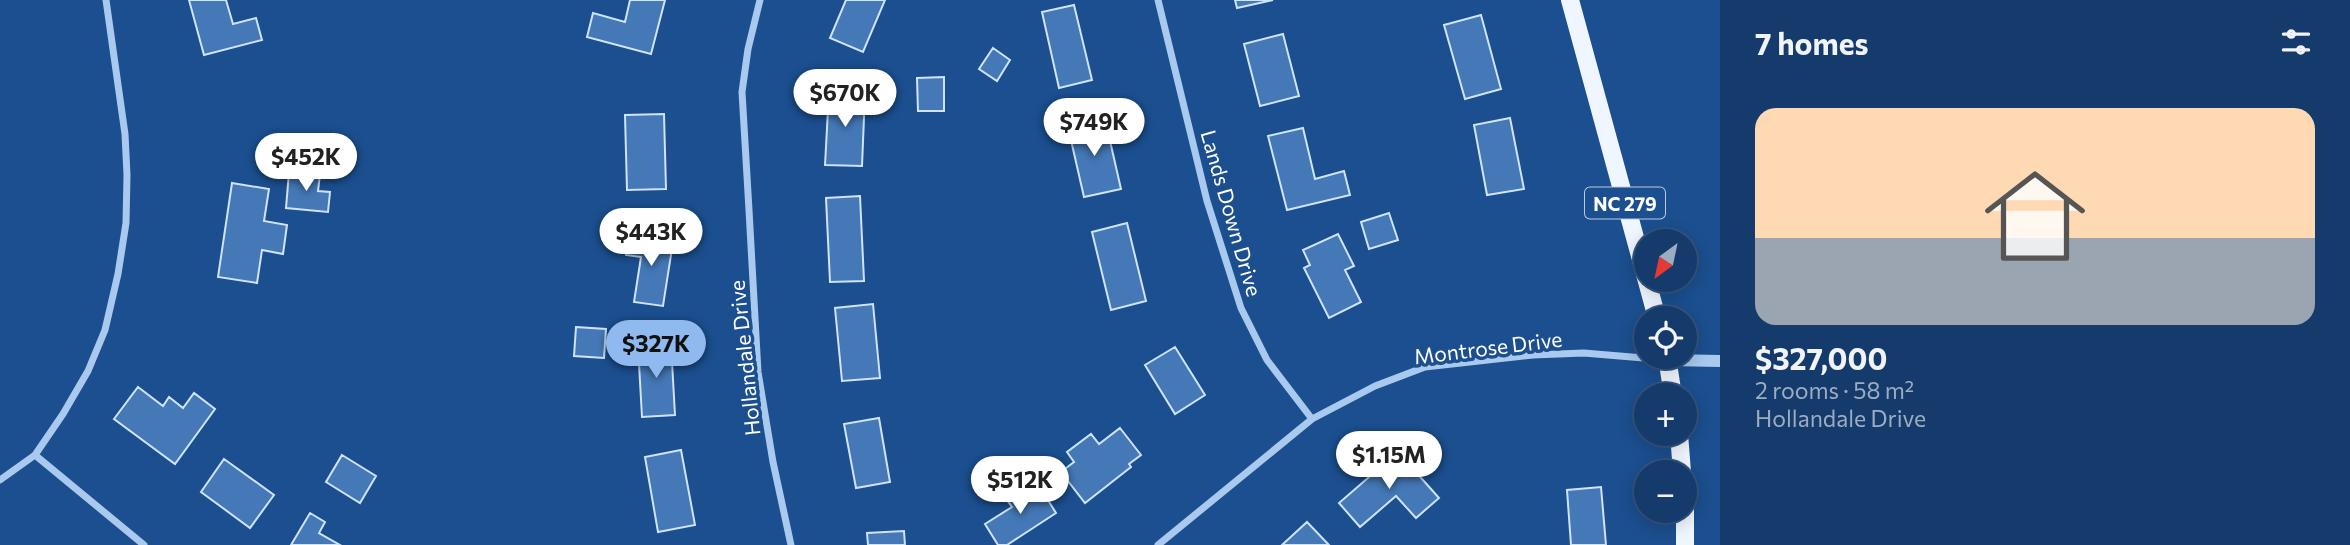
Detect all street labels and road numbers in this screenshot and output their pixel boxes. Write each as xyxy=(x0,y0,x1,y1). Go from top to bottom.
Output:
street label: Lands Down Drive xyxy=(1196,127,1268,299)
road number: NC 279 xyxy=(1585,188,1665,218)
street label: Hollandale Drive xyxy=(723,279,765,437)
street label: Montrose Drive xyxy=(1413,326,1563,368)

